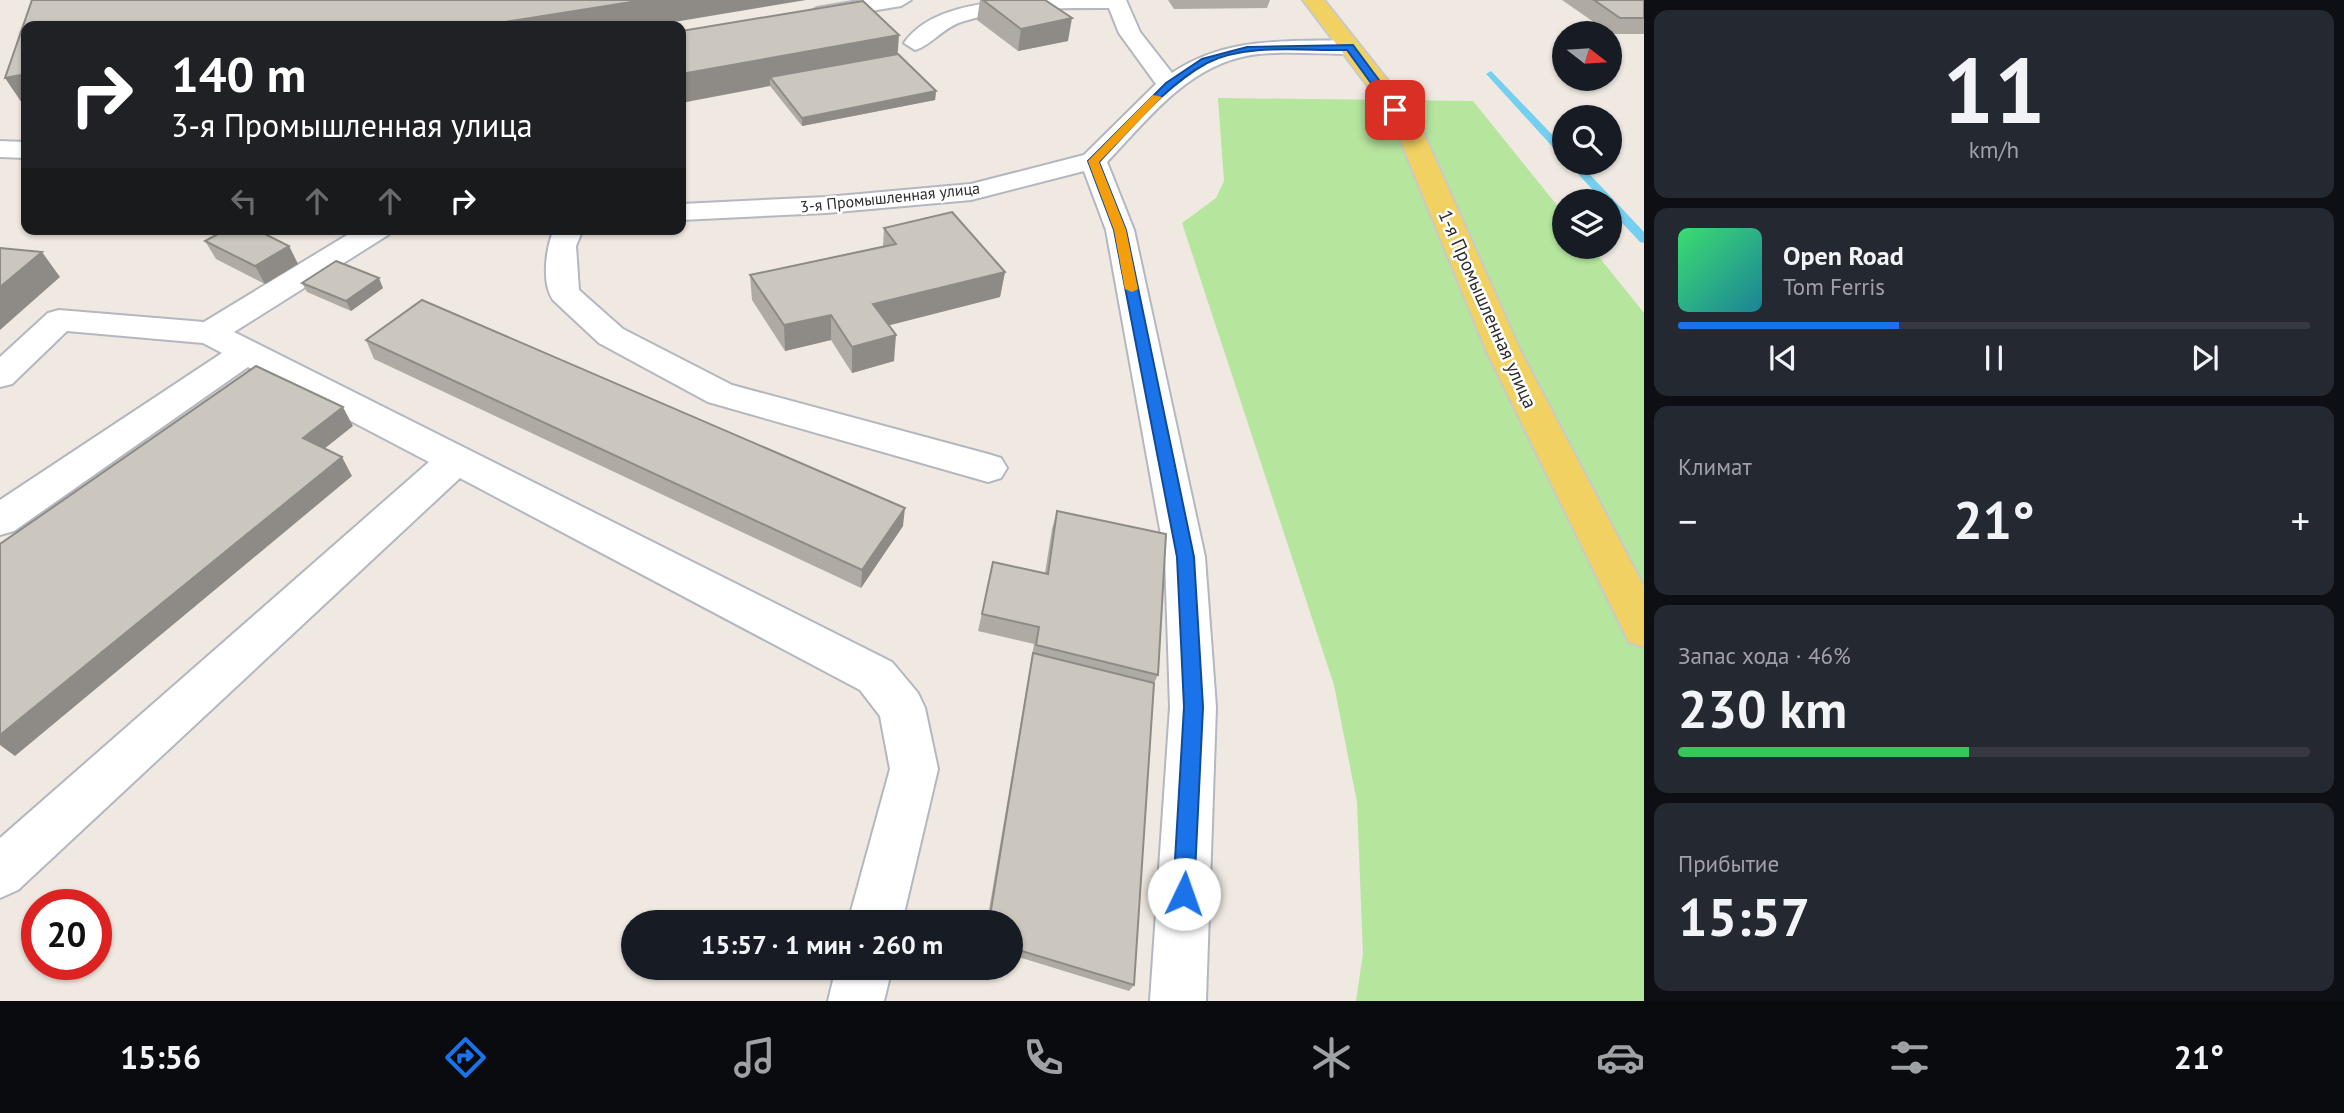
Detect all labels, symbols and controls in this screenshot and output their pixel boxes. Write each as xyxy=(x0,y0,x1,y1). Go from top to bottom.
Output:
north arrow xyxy=(1552,21,1622,91)
map controls xyxy=(1552,21,1622,259)
text: 11 xyxy=(1942,30,2046,148)
text: 140 m xyxy=(171,42,306,106)
icon: right xyxy=(56,49,147,140)
pin xyxy=(1365,80,1425,140)
icon: arrive xyxy=(1376,91,1414,129)
text: 3-я Промышленная улица xyxy=(171,104,533,146)
button: search xyxy=(1552,105,1622,175)
text: km/h xyxy=(1969,135,2019,164)
street label: 3-я Промышленная улица xyxy=(799,178,981,216)
icon: left xyxy=(225,182,263,220)
icon: ahead xyxy=(298,182,336,220)
icon: ahead xyxy=(371,182,409,220)
icon: right xyxy=(444,182,482,220)
button: layers xyxy=(1552,189,1622,259)
street label: 1-я Промышленная улица xyxy=(1433,206,1543,412)
text: Open Road xyxy=(1783,239,1904,272)
text: Tom Ferris xyxy=(1783,272,1885,301)
icon: previous xyxy=(1764,339,1802,377)
icon: pause xyxy=(1975,339,2013,377)
icon: next xyxy=(2186,339,2224,377)
text: Климат xyxy=(1678,452,1752,481)
text: 21° xyxy=(1953,486,2035,553)
text: − xyxy=(1678,496,1697,545)
text: + xyxy=(2291,496,2310,545)
text: Запас хода · 46% xyxy=(1678,641,1851,670)
text: 230 km xyxy=(1678,675,1847,742)
text: Прибытие xyxy=(1678,849,1779,878)
position arrow xyxy=(1147,857,1221,931)
text: 15:57 xyxy=(1678,883,1810,950)
speed limit sign: 20 xyxy=(21,889,112,980)
text: 15:57 · 1 мин · 260 m xyxy=(701,928,943,961)
icon: directions xyxy=(441,1033,490,1082)
icon: music xyxy=(730,1033,779,1082)
icon: phone xyxy=(1019,1033,1068,1082)
icon: climate xyxy=(1307,1033,1356,1082)
icon: car xyxy=(1596,1033,1645,1082)
icon: filters xyxy=(1885,1033,1934,1082)
text: 15:56 xyxy=(120,1036,201,1078)
text: 21° xyxy=(2174,1036,2224,1078)

